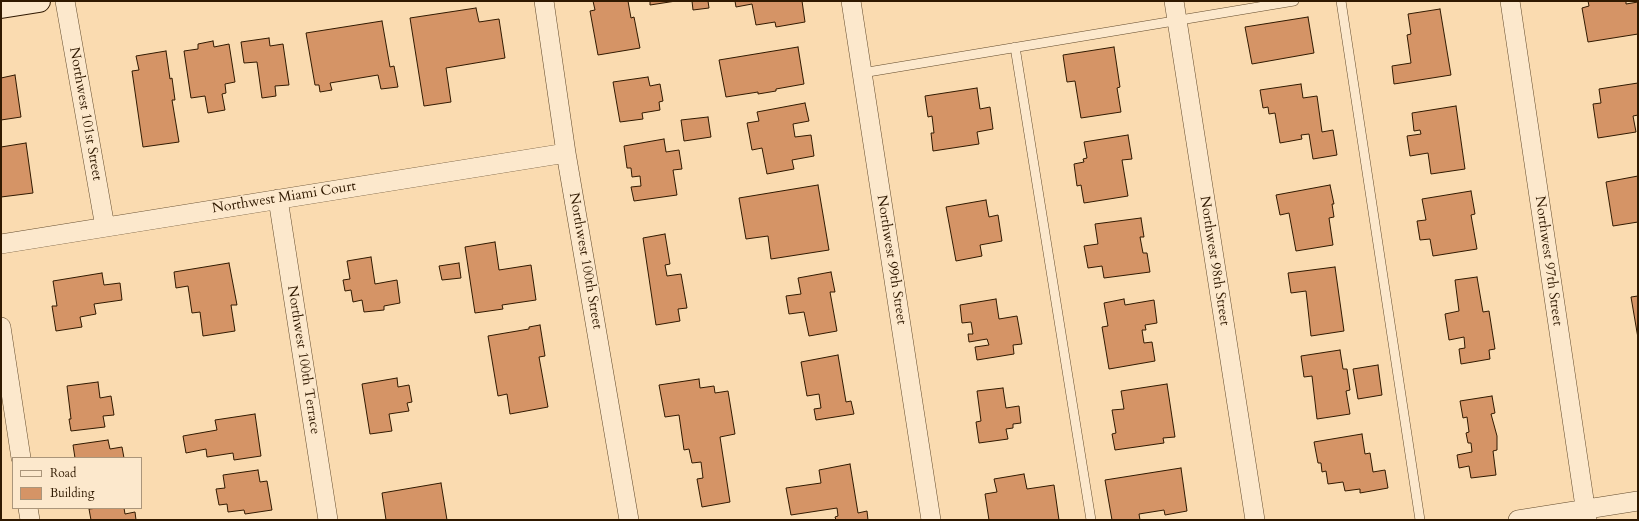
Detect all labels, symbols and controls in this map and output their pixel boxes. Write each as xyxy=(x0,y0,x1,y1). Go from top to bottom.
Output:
street label: Northwest 101st Street xyxy=(65,46,105,182)
street label: Northwest Miami Court xyxy=(211,178,357,218)
street label: Northwest 100th Street xyxy=(565,191,605,331)
street label: Northwest 99th Street xyxy=(872,194,910,326)
street label: Northwest 98th Street xyxy=(1195,195,1233,327)
street label: Northwest 97th Street xyxy=(1531,195,1565,327)
street label: Northwest 100th Terrace xyxy=(283,285,323,435)
legend xyxy=(12,457,142,509)
text: Road xyxy=(50,465,76,481)
text: Building xyxy=(50,485,94,501)

